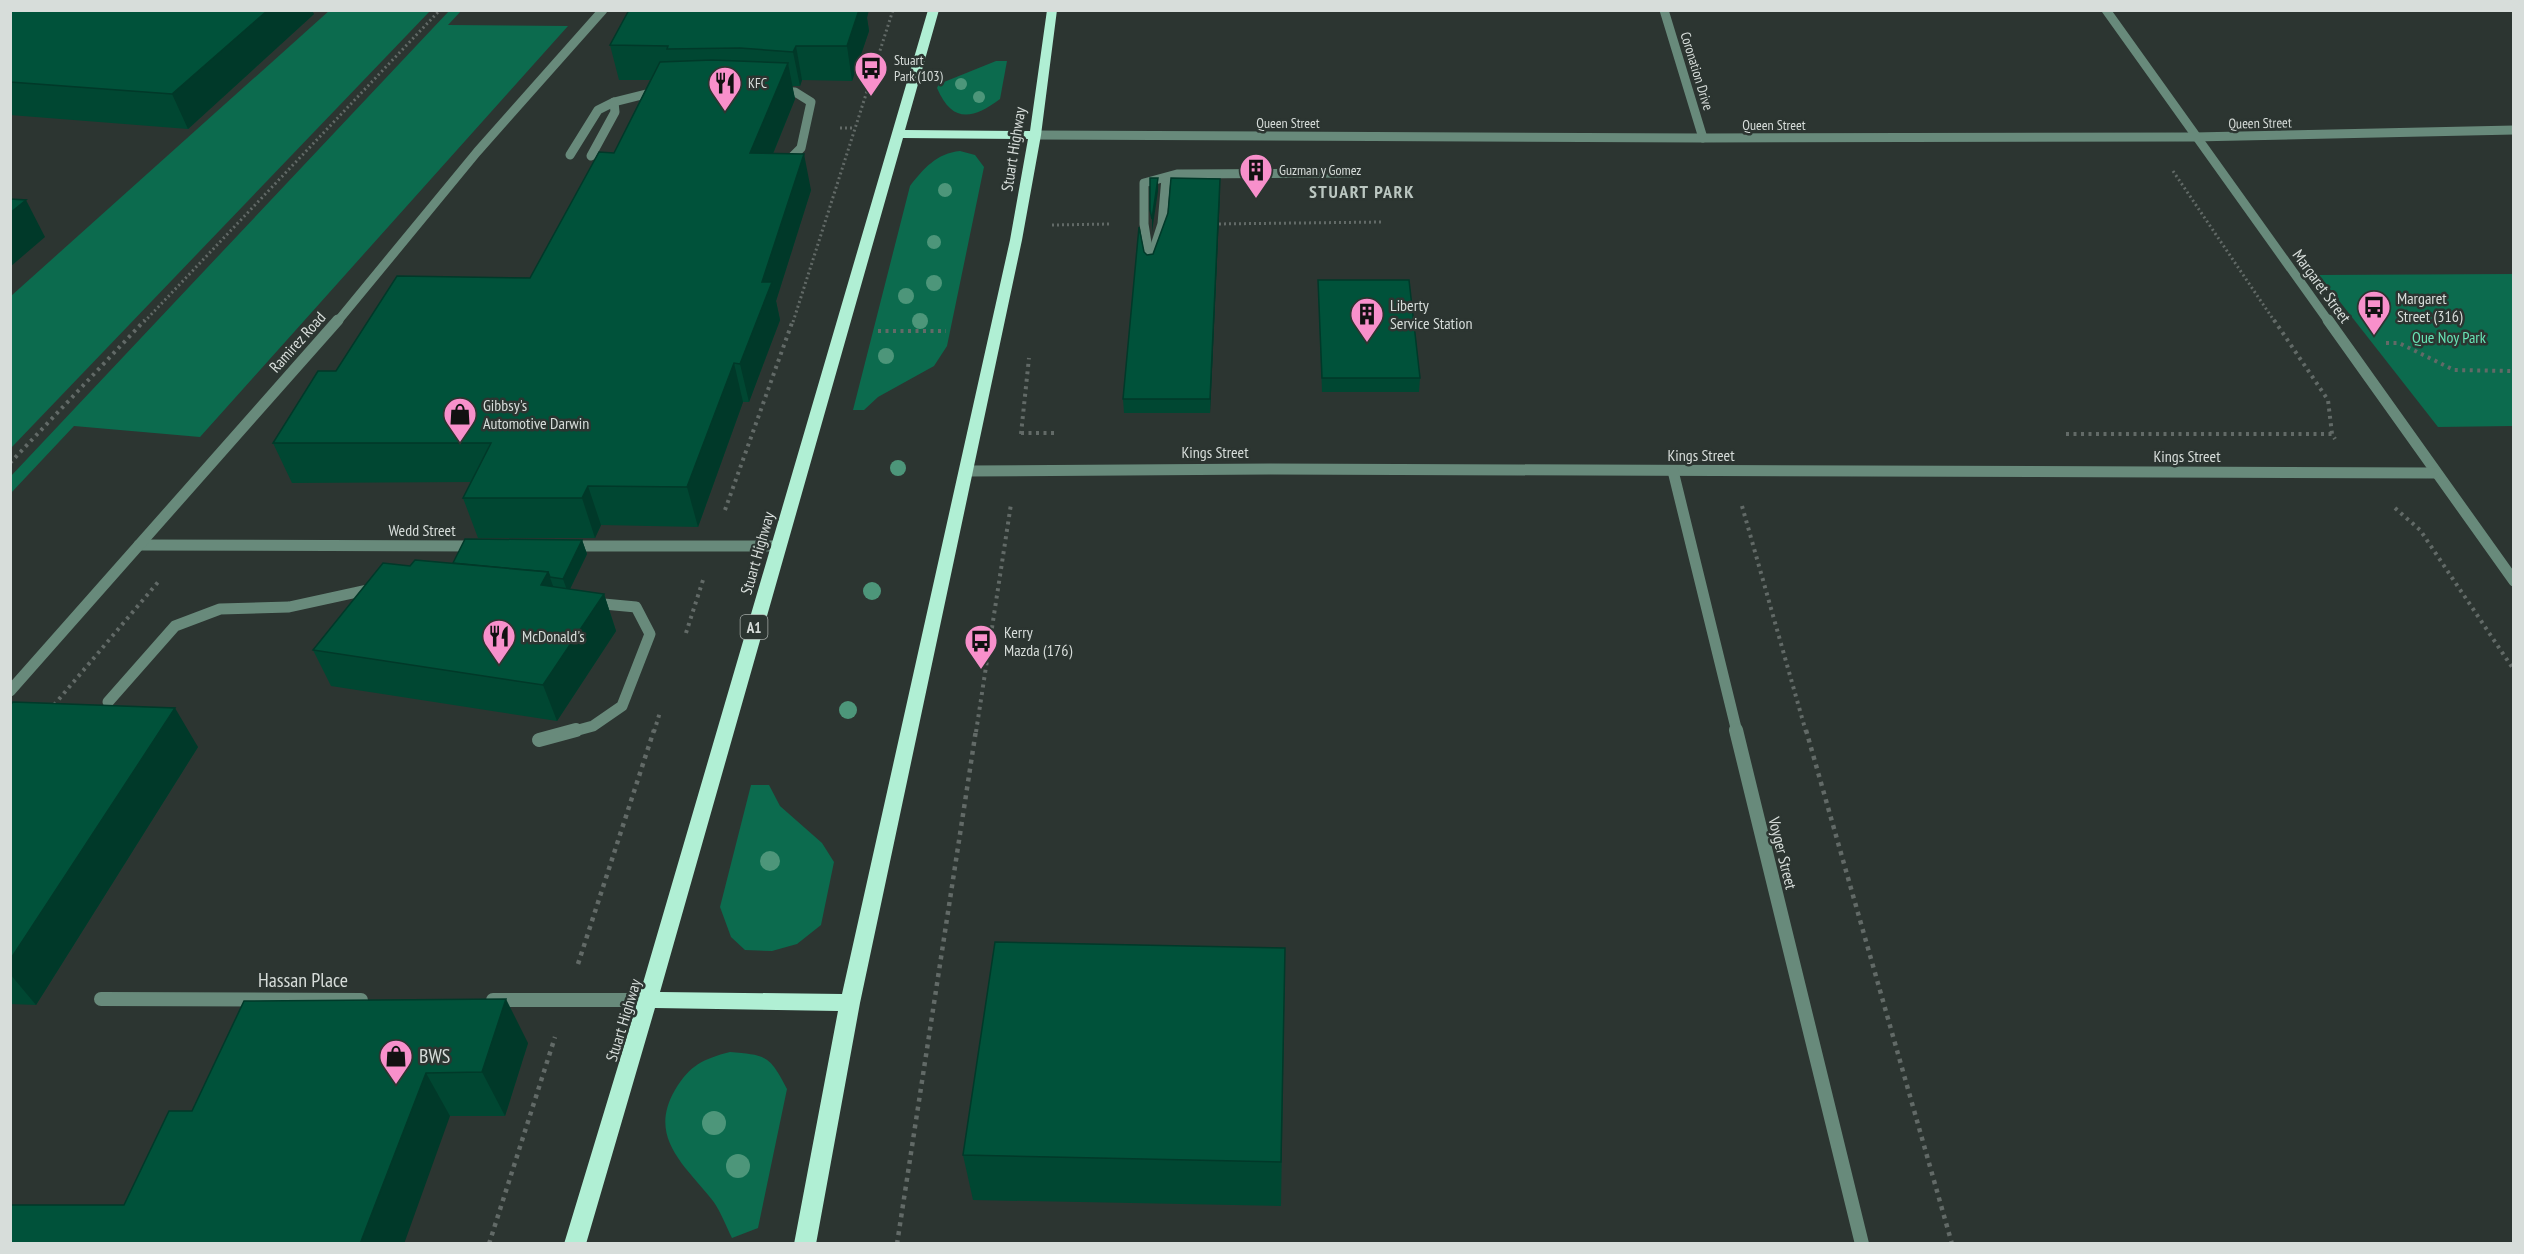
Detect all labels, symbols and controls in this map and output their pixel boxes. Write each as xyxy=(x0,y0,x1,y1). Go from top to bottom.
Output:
street label: Coronation Drive xyxy=(1677,30,1718,113)
bus stop icon: Stuart Park (103) xyxy=(853,50,889,97)
place label: Stuart Park (103) xyxy=(894,51,944,85)
restaurant icon: KFC xyxy=(707,65,743,112)
place label: KFC xyxy=(748,74,768,92)
street label: Stuart Highway xyxy=(996,105,1030,193)
street label: Queen Street xyxy=(2228,113,2292,133)
street label: Queen Street xyxy=(1256,114,1320,132)
street label: Queen Street xyxy=(1742,116,1806,134)
building icon: Guzman y Gomez xyxy=(1238,152,1274,199)
place label: Guzman y Gomez xyxy=(1279,161,1361,179)
district label: STUART PARK xyxy=(1309,180,1415,203)
street label: Margaret Street xyxy=(2289,245,2356,327)
place label: Margaret Street (316) xyxy=(2397,288,2463,326)
bus stop icon: Margaret Street (316) xyxy=(2356,289,2392,336)
place label: Liberty Service Station xyxy=(1390,295,1472,333)
building icon: Liberty Service Station xyxy=(1349,296,1385,343)
street label: Ramirez Road xyxy=(265,307,330,377)
park label: Que Noy Park xyxy=(2412,327,2487,347)
place label: Gibbsy's Automotive Darwin xyxy=(483,395,589,433)
shop icon: Gibbsy's Automotive Darwin xyxy=(442,396,478,443)
street label: Kings Street xyxy=(1181,442,1249,462)
street label: Kings Street xyxy=(1667,445,1735,465)
street label: Kings Street xyxy=(2153,446,2221,466)
street label: Stuart Highway xyxy=(736,509,778,597)
street label: Wedd Street xyxy=(388,520,456,540)
road number: A1 xyxy=(740,615,768,639)
restaurant icon: McDonald's xyxy=(481,618,517,665)
place label: Kerry Mazda (176) xyxy=(1004,622,1072,660)
bus stop icon: Kerry Mazda (176) xyxy=(963,623,999,670)
place label: McDonald's xyxy=(522,626,585,646)
street label: Voyger Street xyxy=(1764,814,1802,892)
street label: Hassan Place xyxy=(258,967,348,993)
street label: Stuart Highway xyxy=(601,976,645,1064)
shop icon: BWS xyxy=(378,1038,414,1085)
place label: BWS xyxy=(419,1043,450,1069)

